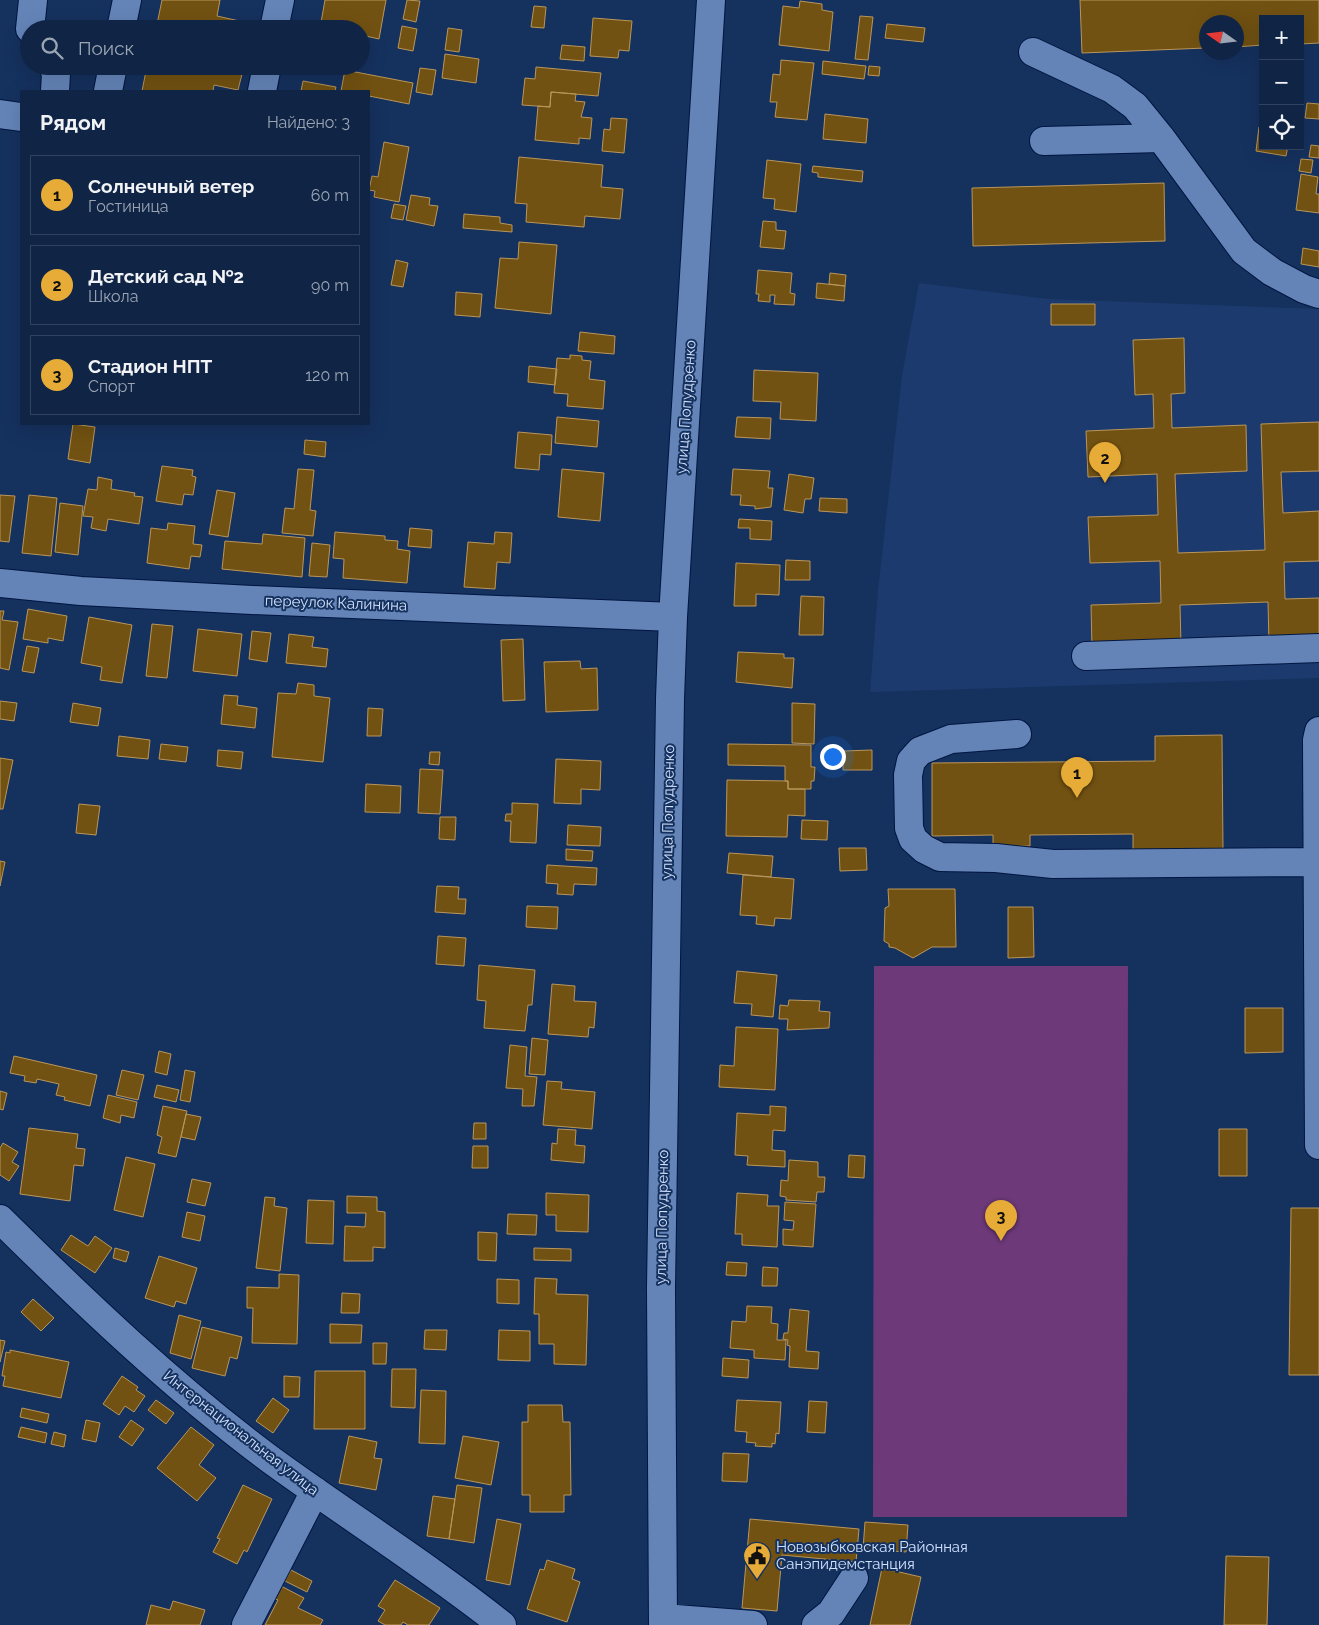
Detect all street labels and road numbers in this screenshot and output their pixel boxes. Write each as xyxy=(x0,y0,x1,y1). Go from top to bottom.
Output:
street label: улица Попудренко xyxy=(672,339,700,475)
street label: переулок Калинина xyxy=(265,592,407,614)
street label: улица Попудренко xyxy=(658,745,678,879)
street label: улица Попудренко xyxy=(652,1150,672,1284)
street label: Интернациональная улица xyxy=(160,1367,322,1499)

